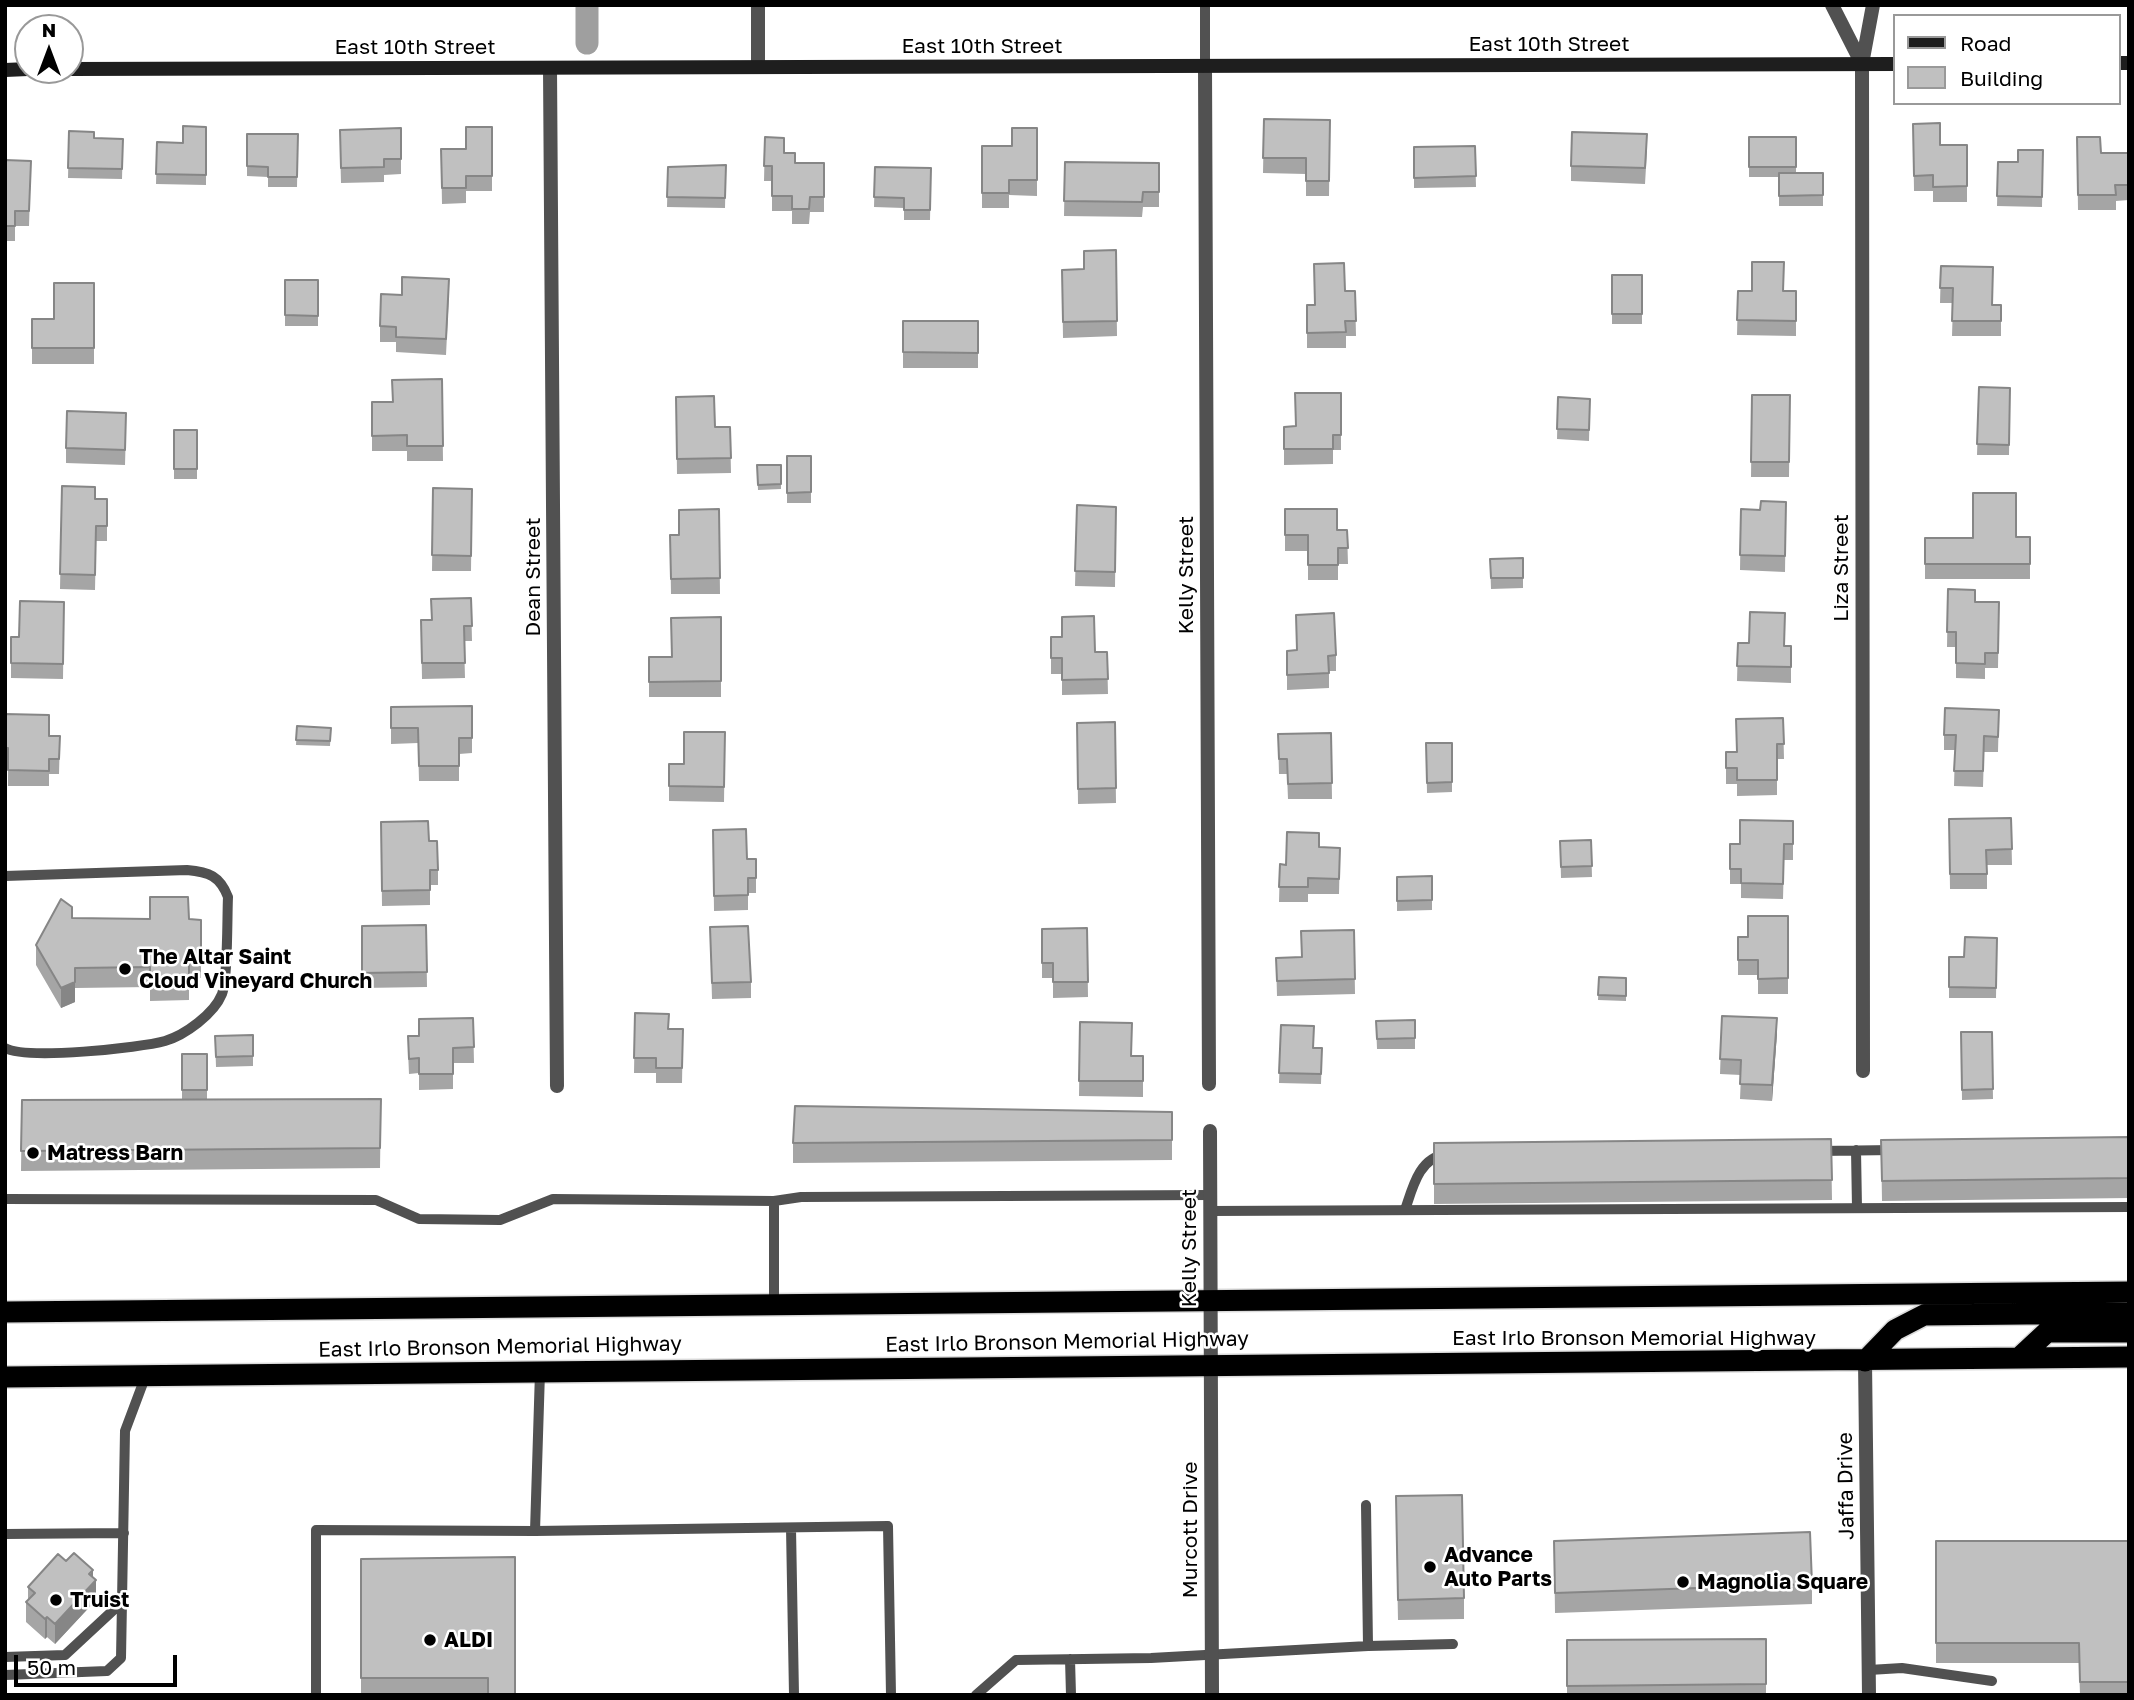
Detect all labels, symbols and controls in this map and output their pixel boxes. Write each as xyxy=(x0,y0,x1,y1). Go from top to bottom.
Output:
north arrow xyxy=(14,14,84,84)
legend xyxy=(1892,14,2120,105)
text: N xyxy=(42,18,56,41)
text: Road xyxy=(1960,30,2011,56)
street label: East 10th Street xyxy=(1468,31,1630,57)
street label: East 10th Street xyxy=(901,33,1063,59)
street label: East 10th Street xyxy=(334,34,496,60)
text: Building xyxy=(1960,65,2043,91)
street label: Liza Street xyxy=(1828,514,1854,622)
street label: Kelly Street xyxy=(1173,516,1199,634)
street label: Dean Street xyxy=(520,517,546,637)
place label: The Altar Saint Cloud Vineyard Church xyxy=(139,944,372,994)
marker: The Altar Saint Cloud Vineyard Church xyxy=(117,961,133,977)
place label: Matress Barn xyxy=(47,1140,183,1166)
marker: Matress Barn xyxy=(25,1145,41,1161)
street label: Kelly Street xyxy=(1176,1189,1202,1307)
street label: East Irlo Bronson Memorial Highway xyxy=(1452,1325,1816,1351)
street label: East Irlo Bronson Memorial Highway xyxy=(885,1326,1249,1358)
street label: East Irlo Bronson Memorial Highway xyxy=(318,1331,682,1363)
street label: Jaffa Drive xyxy=(1832,1432,1860,1540)
street label: Murcott Drive xyxy=(1177,1462,1203,1598)
place label: Advance Auto Parts xyxy=(1444,1542,1552,1592)
marker: Advance Auto Parts xyxy=(1422,1559,1438,1575)
place label: Magnolia Square xyxy=(1697,1569,1868,1595)
marker: Magnolia Square xyxy=(1675,1574,1691,1590)
place label: Truist xyxy=(70,1587,129,1613)
marker: Truist xyxy=(48,1592,64,1608)
place label: ALDI xyxy=(444,1627,493,1653)
marker: ALDI xyxy=(422,1632,438,1648)
scale bar xyxy=(18,1640,180,1684)
text: 50 m xyxy=(27,1654,76,1680)

